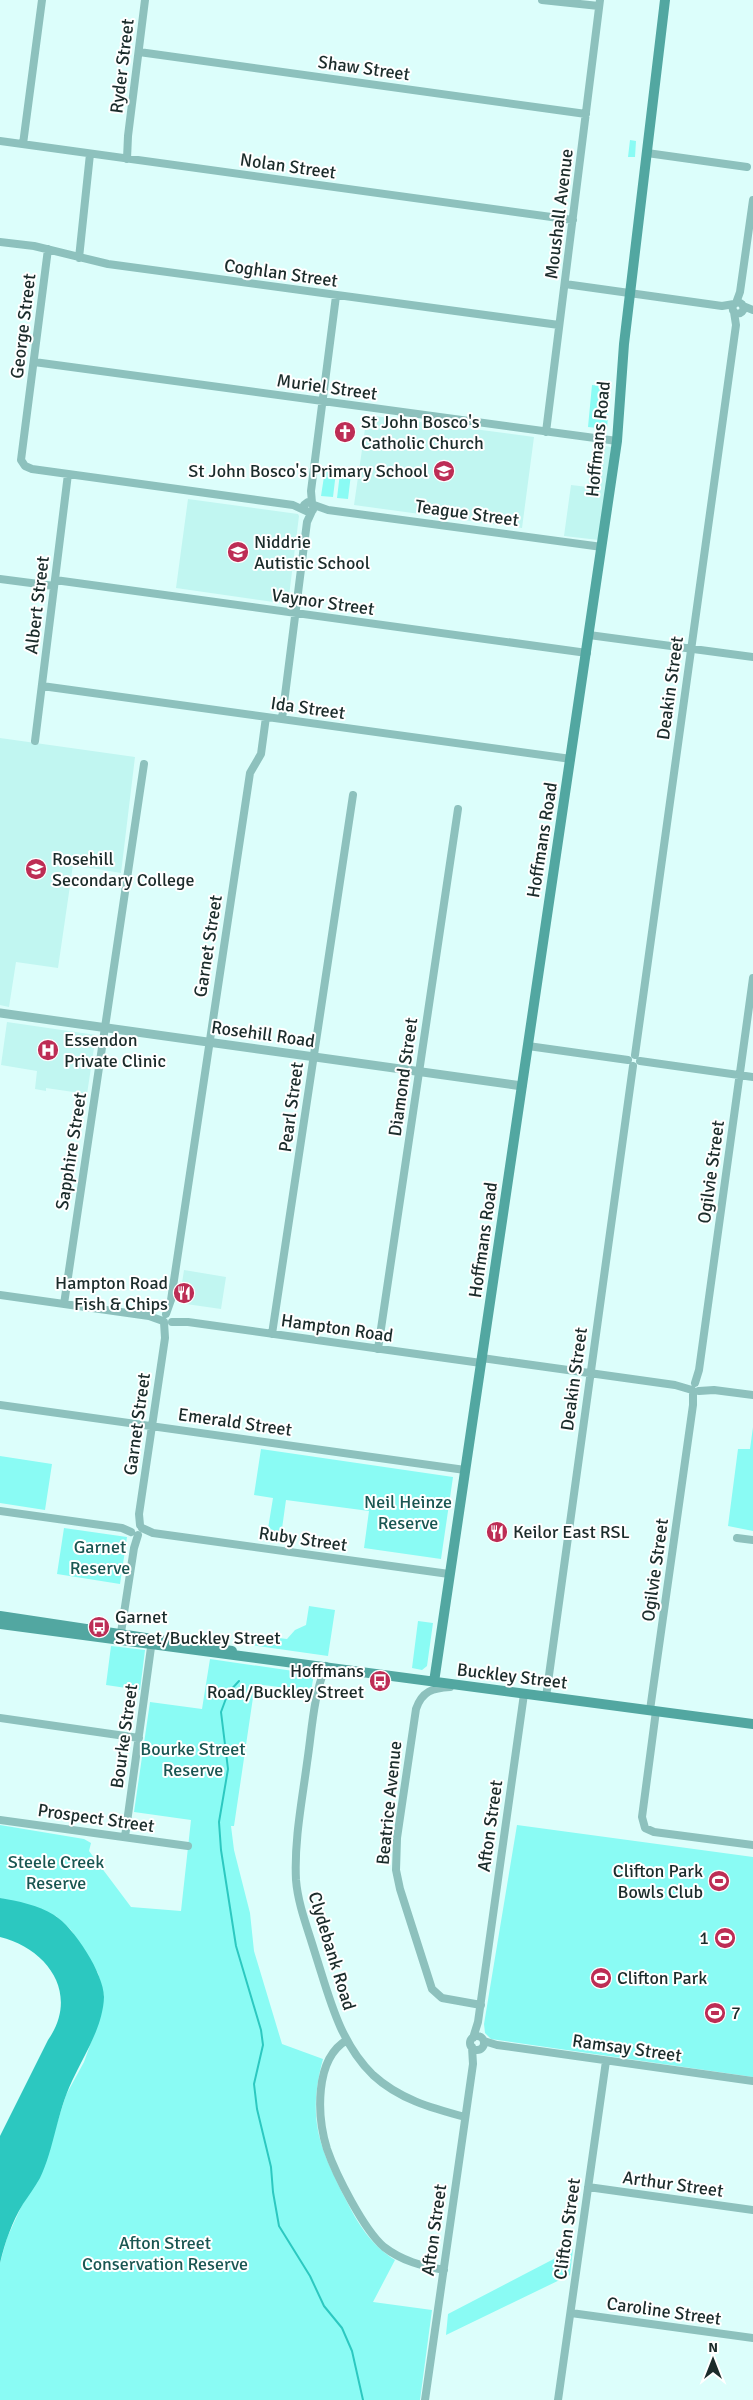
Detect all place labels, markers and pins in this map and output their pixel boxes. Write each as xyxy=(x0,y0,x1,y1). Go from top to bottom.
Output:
place label: St John Bosco's Catholic Church xyxy=(361,411,484,454)
church icon: St John Bosco's Catholic Church xyxy=(333,420,357,444)
school or university icon: St John Bosco's Primary School xyxy=(432,459,456,483)
place label: St John Bosco's Primary School xyxy=(188,460,428,482)
place label: Niddrie Autistic School xyxy=(254,531,370,574)
school or university icon: Niddrie Autistic School xyxy=(226,540,250,564)
place label: Rosehill Secondary College xyxy=(52,848,195,891)
school or university icon: Rosehill Secondary College xyxy=(24,857,48,881)
place label: Essendon Private Clinic xyxy=(64,1029,166,1072)
hospital icon: Essendon Private Clinic xyxy=(36,1038,60,1062)
place label: Hampton Road Fish & Chips xyxy=(55,1272,168,1315)
restaurant icon: Hampton Road Fish & Chips xyxy=(172,1281,196,1305)
restaurant icon: Keilor East RSL xyxy=(485,1520,509,1544)
place label: Keilor East RSL xyxy=(513,1521,630,1543)
place label: Garnet Street/Buckley Street xyxy=(115,1606,281,1649)
bus stop icon: Garnet Street/Buckley Street xyxy=(87,1615,111,1639)
place label: Hoffmans Road/Buckley Street xyxy=(207,1660,364,1703)
bus stop icon: Hoffmans Road/Buckley Street xyxy=(368,1669,392,1693)
place label: Clifton Park Bowls Club xyxy=(613,1860,703,1903)
sports icon: Clifton Park Bowls Club xyxy=(707,1869,731,1893)
sports icon: 1 xyxy=(713,1926,737,1950)
place label: 1 xyxy=(699,1927,709,1949)
sports icon: Clifton Park xyxy=(589,1966,613,1990)
place label: Clifton Park xyxy=(617,1967,707,1989)
sports icon: 7 xyxy=(703,2001,727,2025)
place label: 7 xyxy=(731,2002,741,2024)

